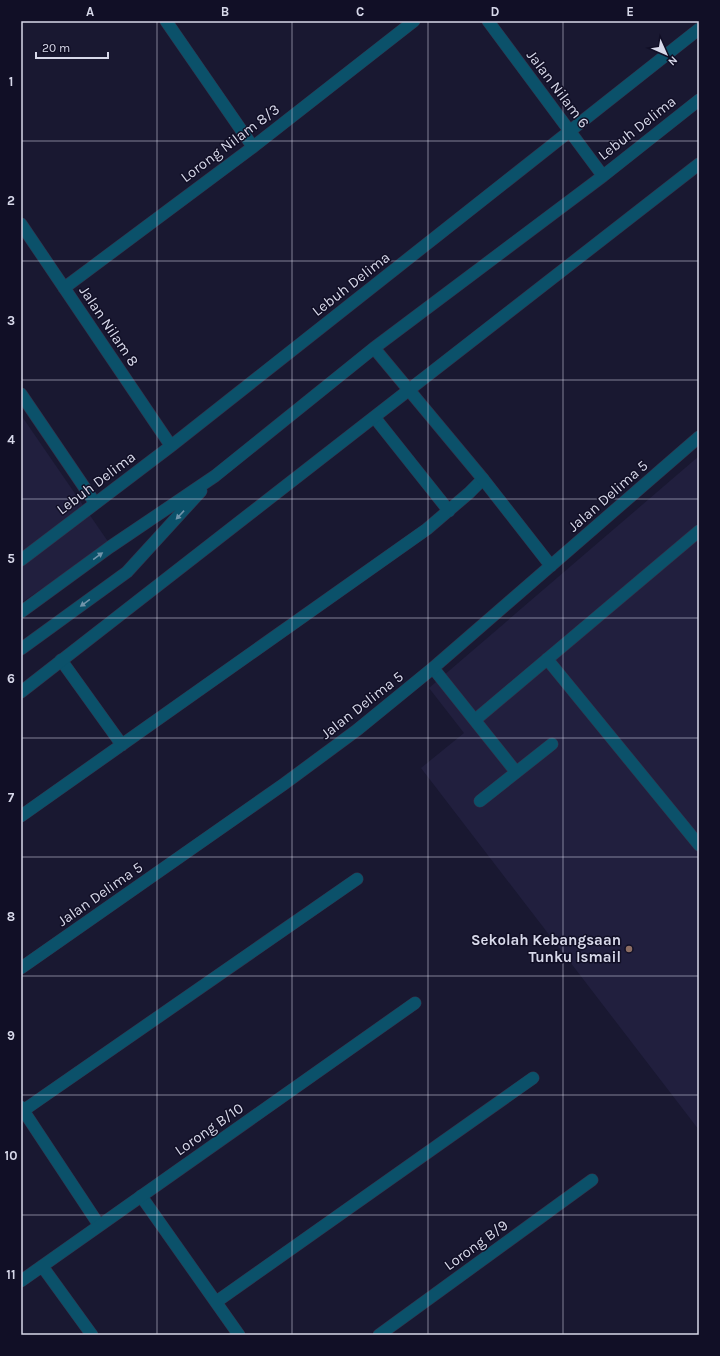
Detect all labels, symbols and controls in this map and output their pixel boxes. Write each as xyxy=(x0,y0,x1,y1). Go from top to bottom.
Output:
text: A xyxy=(86,4,94,19)
text: B xyxy=(221,4,229,19)
text: C xyxy=(356,4,364,19)
text: D xyxy=(491,4,500,19)
text: E xyxy=(626,4,634,19)
scale bar xyxy=(36,34,108,60)
north arrow xyxy=(646,34,686,74)
text: 20 m xyxy=(42,41,70,55)
street label: Jalan Nilam 6 xyxy=(523,47,593,131)
text: N xyxy=(665,53,680,68)
text: 1 xyxy=(9,74,13,89)
street label: Lebuh Delima xyxy=(594,92,680,164)
street label: Lorong Nilam 8/3 xyxy=(177,100,283,186)
text: 2 xyxy=(7,193,15,208)
street label: Lebuh Delima xyxy=(308,248,394,320)
street label: Jalan Nilam 8 xyxy=(75,282,143,370)
text: 3 xyxy=(7,313,15,328)
text: 4 xyxy=(7,432,15,447)
street label: Lebuh Delima xyxy=(53,448,139,518)
street label: Jalan Delima 5 xyxy=(564,456,652,536)
one-way arrow xyxy=(175,510,184,520)
text: 5 xyxy=(7,551,15,566)
one-way arrow xyxy=(92,552,103,560)
one-way arrow xyxy=(79,599,90,607)
street label: Jalan Delima 5 xyxy=(317,667,407,743)
text: 6 xyxy=(7,671,15,686)
text: 7 xyxy=(8,790,15,805)
street label: Jalan Delima 5 xyxy=(54,858,146,930)
text: 8 xyxy=(7,909,15,924)
place label: Sekolah Kebangsaan Tunku Ismail xyxy=(471,931,621,966)
marker: Sekolah Kebangsaan Tunku Ismail xyxy=(624,944,634,954)
text: 9 xyxy=(7,1028,15,1043)
street label: Lorong B/10 xyxy=(171,1099,247,1159)
text: 10 xyxy=(5,1148,17,1163)
street label: Lorong B/9 xyxy=(441,1216,511,1274)
text: 11 xyxy=(6,1267,16,1282)

